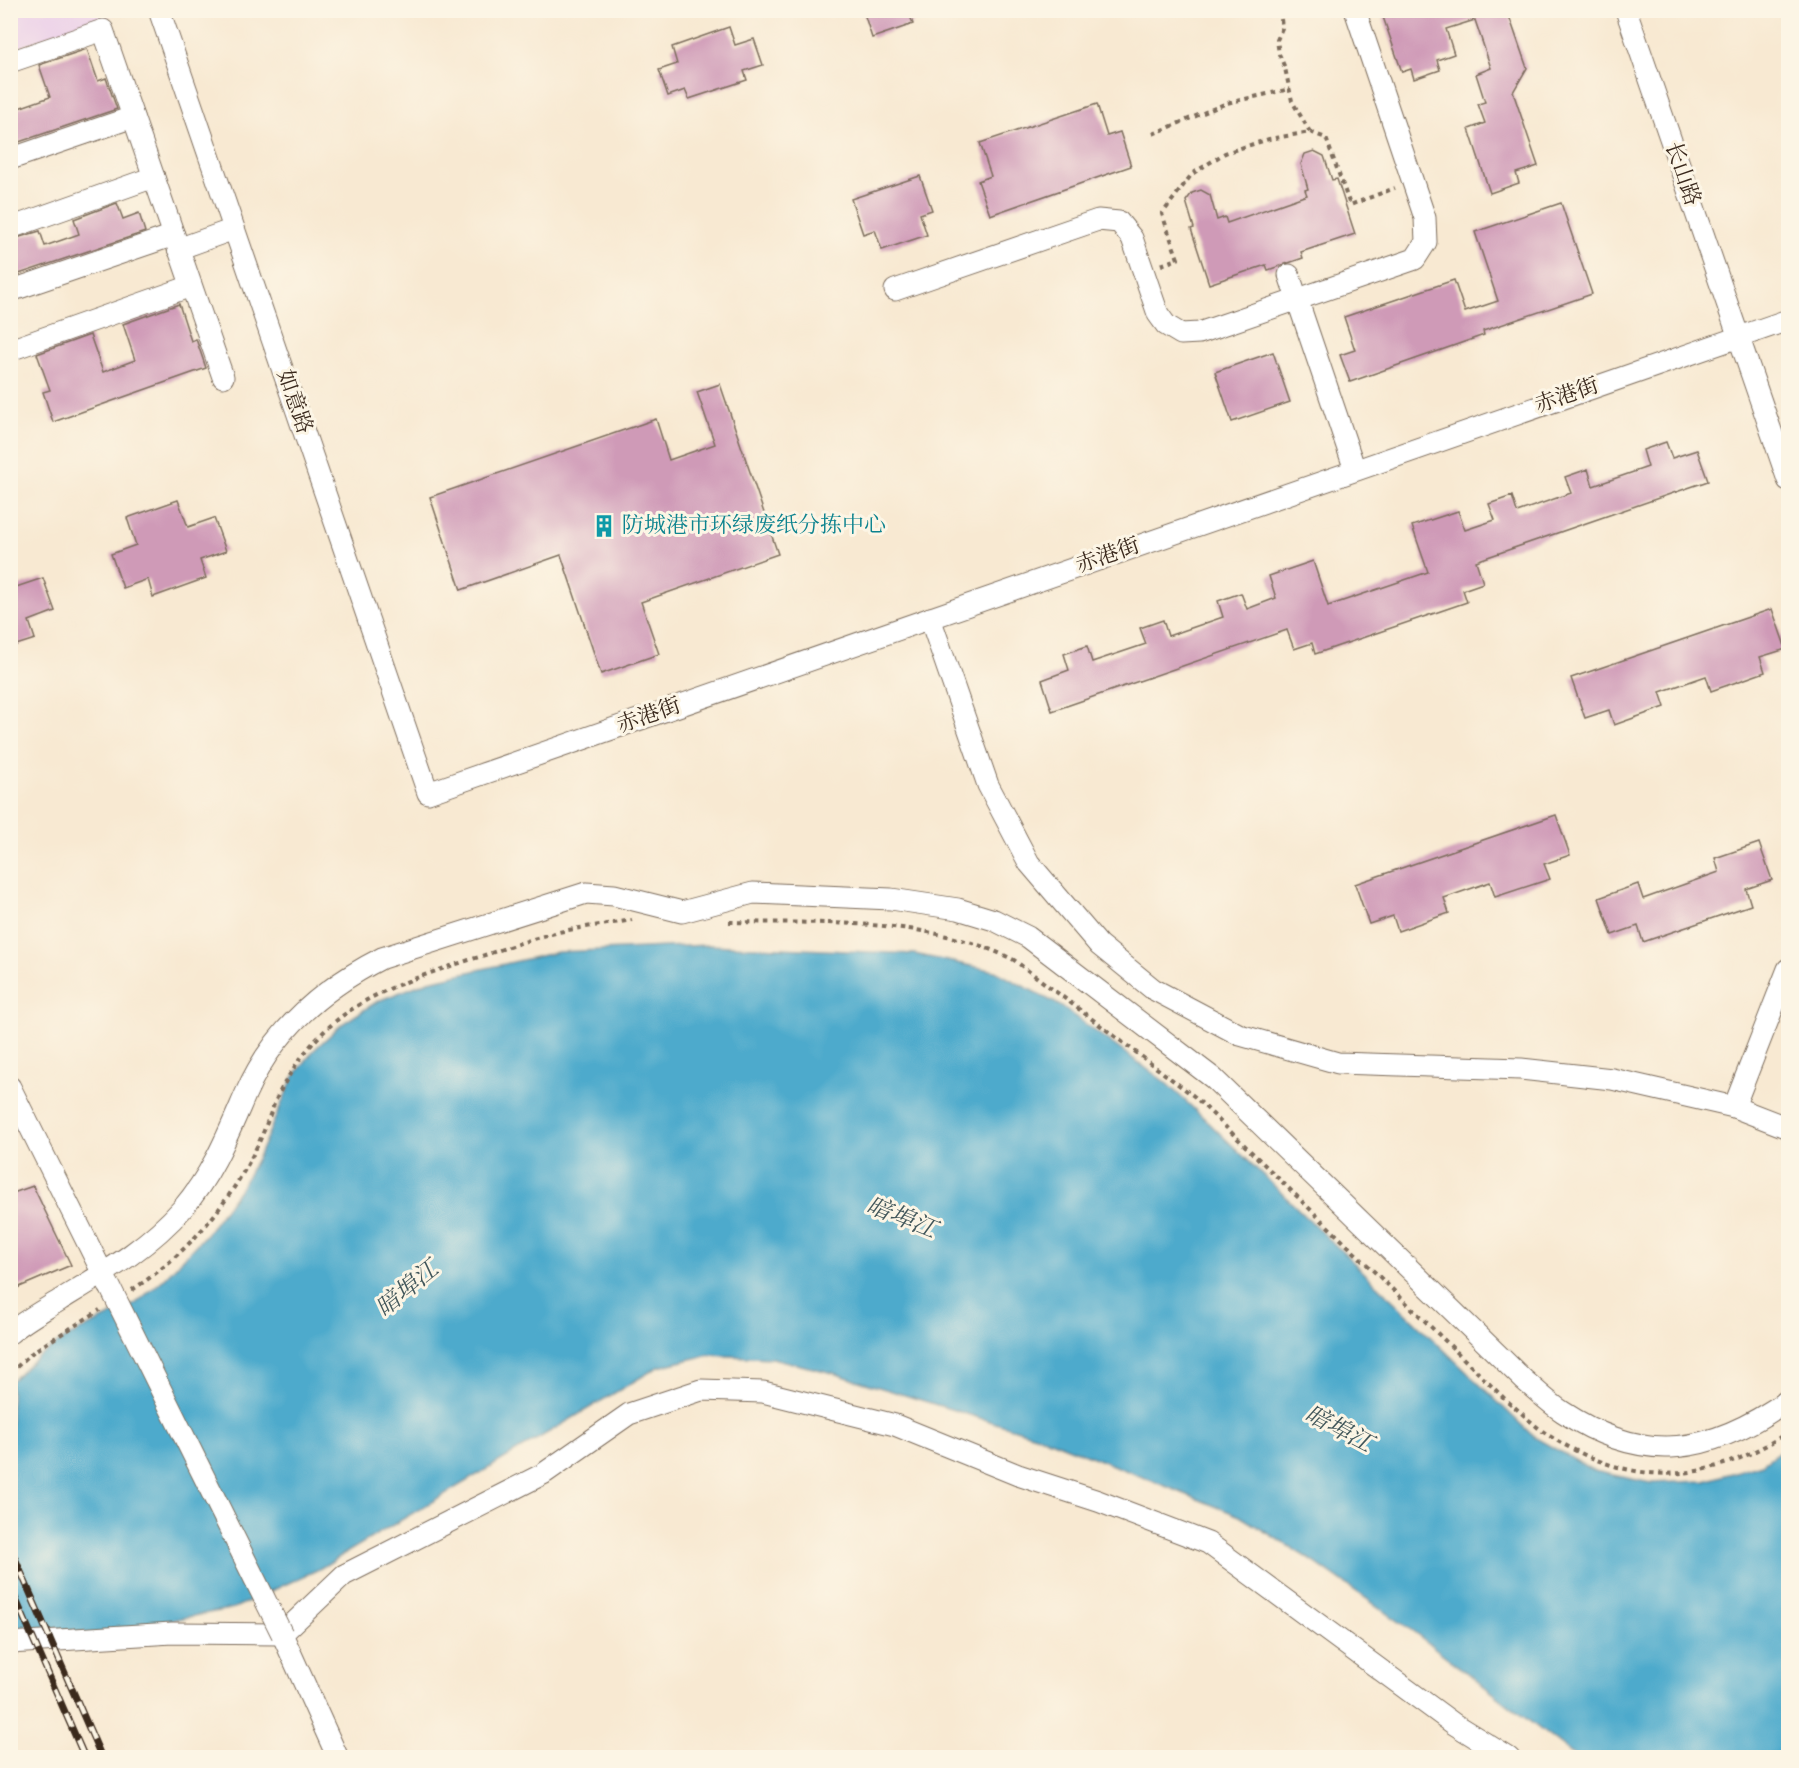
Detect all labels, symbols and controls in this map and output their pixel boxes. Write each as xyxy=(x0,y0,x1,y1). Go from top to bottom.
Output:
street label: 长山路 xyxy=(1661,139,1705,209)
street label: 如意路 xyxy=(273,367,317,437)
street label: 赤港街 xyxy=(1532,373,1602,417)
building icon: 防城港市环绿废纸分拣中心 xyxy=(591,513,617,539)
place label: 防城港市环绿废纸分拣中心 xyxy=(622,513,886,537)
street label: 赤港街 xyxy=(1073,533,1143,577)
street label: 赤港街 xyxy=(614,693,684,737)
water label: 暗埠江 xyxy=(863,1192,943,1245)
water label: 暗埠江 xyxy=(371,1254,446,1322)
water label: 暗埠江 xyxy=(1301,1400,1379,1459)

